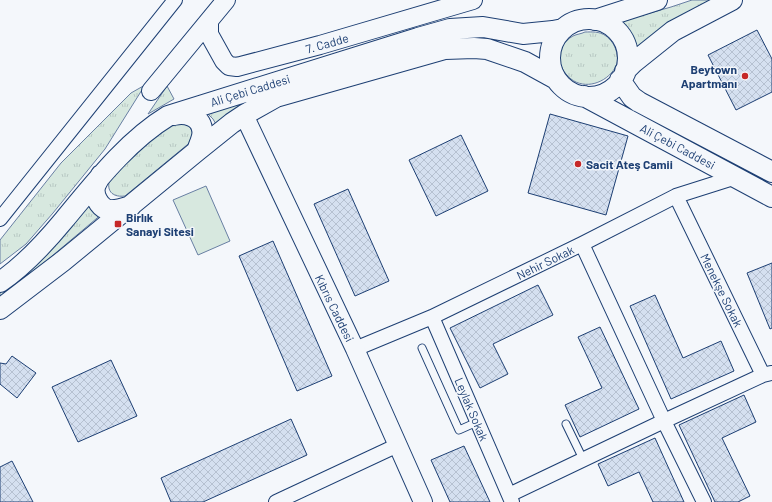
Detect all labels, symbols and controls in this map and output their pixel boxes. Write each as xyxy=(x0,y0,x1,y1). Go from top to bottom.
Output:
street label: 7. Cadde xyxy=(304,30,350,56)
place label: Beytown Apartmanı xyxy=(681,62,737,90)
street label: Ali Çebi Caddesi xyxy=(208,71,292,109)
marker: Beytown Apartmanı xyxy=(740,71,750,81)
street label: Ali Çebi Caddesi xyxy=(638,120,718,172)
place label: Sacit Ateş Camii xyxy=(586,157,673,171)
marker: Sacit Ateş Camii xyxy=(573,159,583,169)
place label: Birlık Sanayi Sitesi xyxy=(126,210,194,238)
marker: Birlık Sanayi Sitesi xyxy=(113,219,123,229)
street label: Nehir Sokak xyxy=(514,242,576,282)
street label: Menekşe Sokak xyxy=(698,251,746,329)
street label: Kıbrıs Caddesi xyxy=(313,272,357,344)
street label: Leylak Sokak xyxy=(452,375,492,443)

